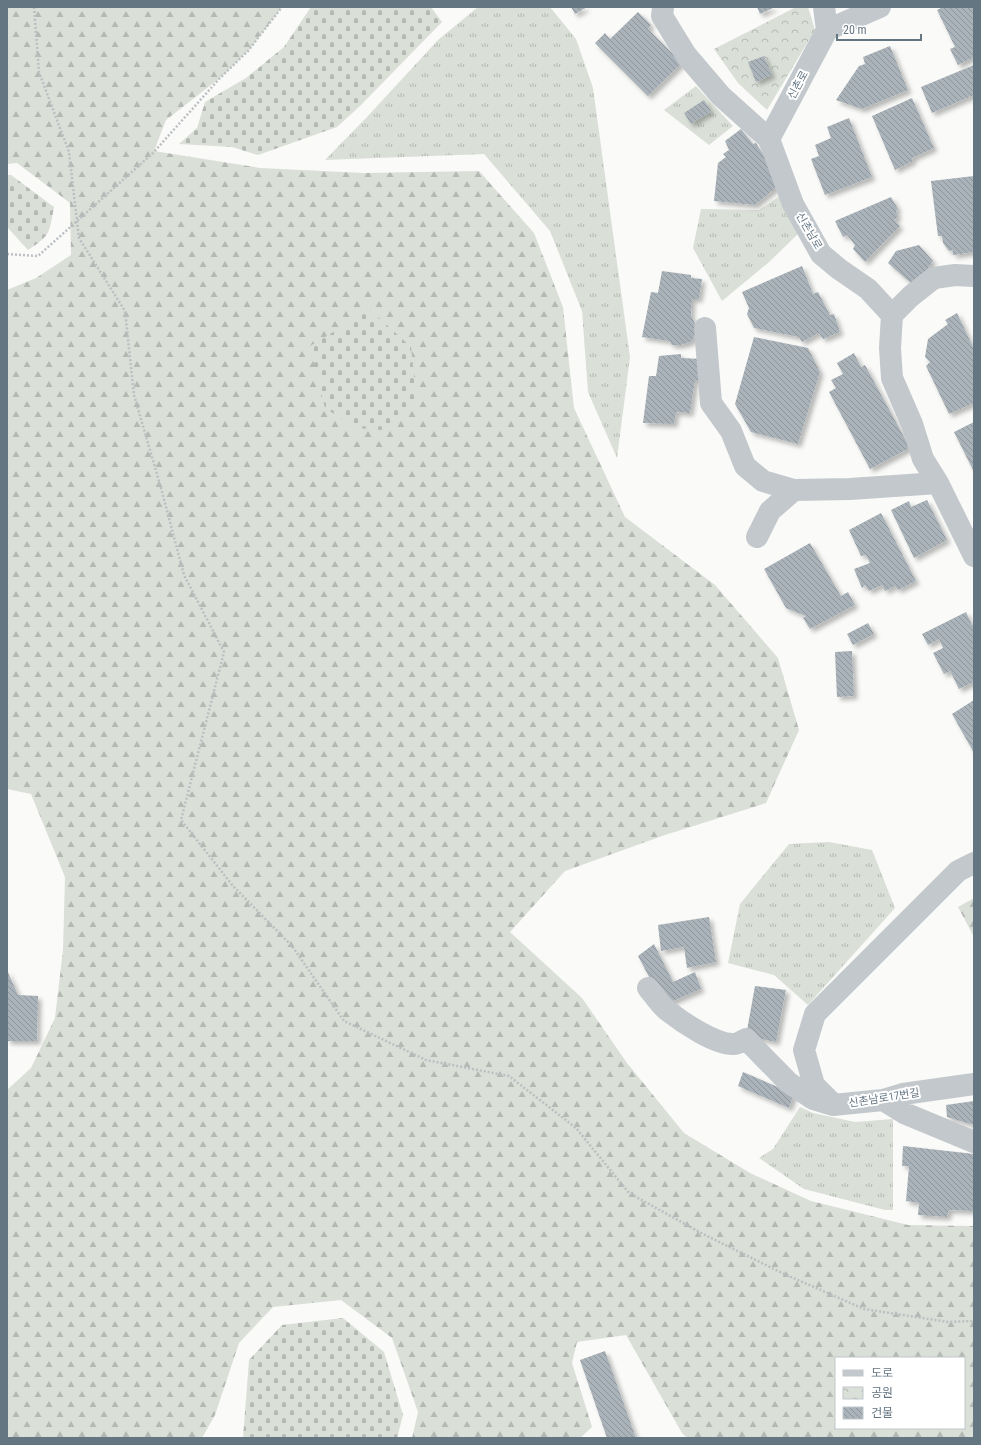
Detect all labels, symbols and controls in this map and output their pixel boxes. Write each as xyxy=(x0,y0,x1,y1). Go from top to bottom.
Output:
scale bar xyxy=(837,16,921,42)
text: 20 m xyxy=(843,23,867,37)
street label: 신촌로 xyxy=(785,69,811,101)
street label: 신촌남로 xyxy=(793,210,825,252)
street label: 신촌남로17번길 xyxy=(848,1086,920,1110)
legend xyxy=(835,1357,965,1429)
text: 도로 xyxy=(871,1366,893,1380)
text: 공원 xyxy=(871,1386,893,1400)
text: 건물 xyxy=(871,1406,893,1420)

